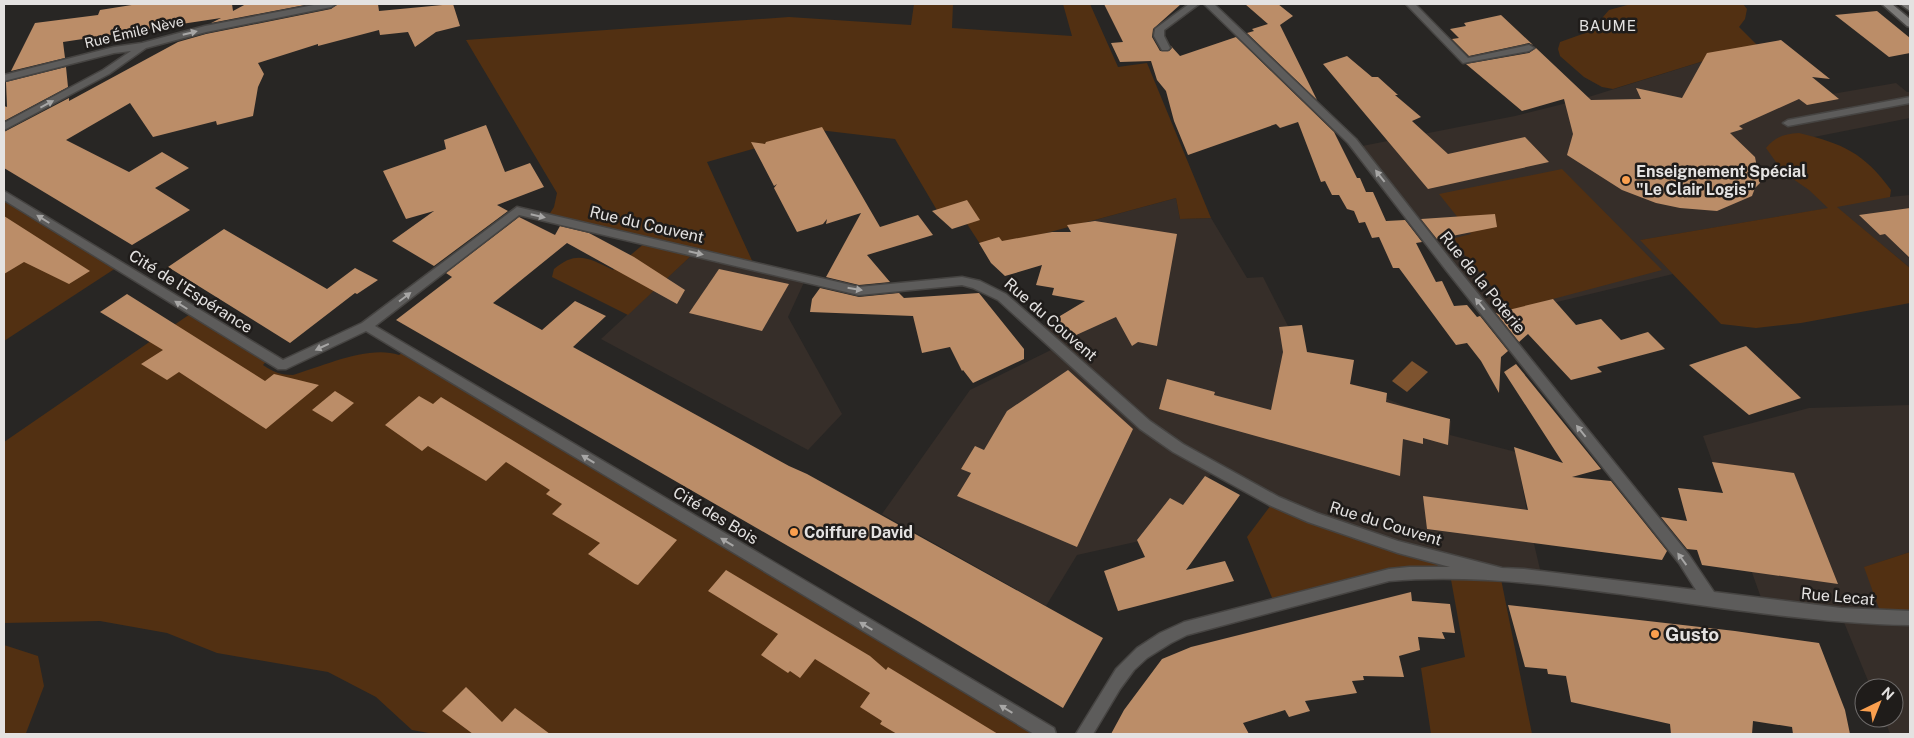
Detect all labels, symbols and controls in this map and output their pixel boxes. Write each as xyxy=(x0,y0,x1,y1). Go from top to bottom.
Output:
street label: Rue Émile Nève xyxy=(83,12,185,51)
district label: BAUME xyxy=(1579,17,1637,34)
one-way arrow xyxy=(182,29,197,37)
one-way arrow xyxy=(39,100,54,108)
place label: Enseignement Spécial "Le Clair Logis" xyxy=(1636,162,1806,199)
one-way arrow xyxy=(1374,170,1385,183)
marker: Enseignement Spécial "Le Clair Logis" xyxy=(1620,174,1632,186)
street label: Rue du Couvent xyxy=(588,202,706,247)
one-way arrow xyxy=(531,212,546,220)
one-way arrow xyxy=(37,214,50,224)
street label: Rue de la Poterie xyxy=(1436,228,1530,337)
street label: Cité de l'Espérance xyxy=(125,246,256,337)
one-way arrow xyxy=(689,249,704,257)
street label: Rue du Couvent xyxy=(1000,274,1101,365)
one-way arrow xyxy=(847,286,863,294)
one-way arrow xyxy=(398,291,411,302)
one-way arrow xyxy=(1474,298,1485,311)
one-way arrow xyxy=(175,300,188,309)
one-way arrow xyxy=(315,343,329,351)
one-way arrow xyxy=(1576,425,1587,438)
one-way arrow xyxy=(581,454,594,463)
street label: Cité des Bois xyxy=(670,483,762,548)
street label: Rue du Couvent xyxy=(1327,497,1444,550)
place label: Coiffure David xyxy=(804,523,913,542)
marker: Coiffure David xyxy=(788,526,800,538)
one-way arrow xyxy=(720,538,733,547)
one-way arrow xyxy=(1678,552,1688,565)
street label: Rue Lecat xyxy=(1800,584,1876,609)
one-way arrow xyxy=(860,621,873,630)
place label: Gusto xyxy=(1665,623,1719,645)
marker: Gusto xyxy=(1649,628,1661,640)
north arrow xyxy=(1854,678,1904,728)
text: N xyxy=(1878,684,1897,703)
one-way arrow xyxy=(999,705,1012,714)

